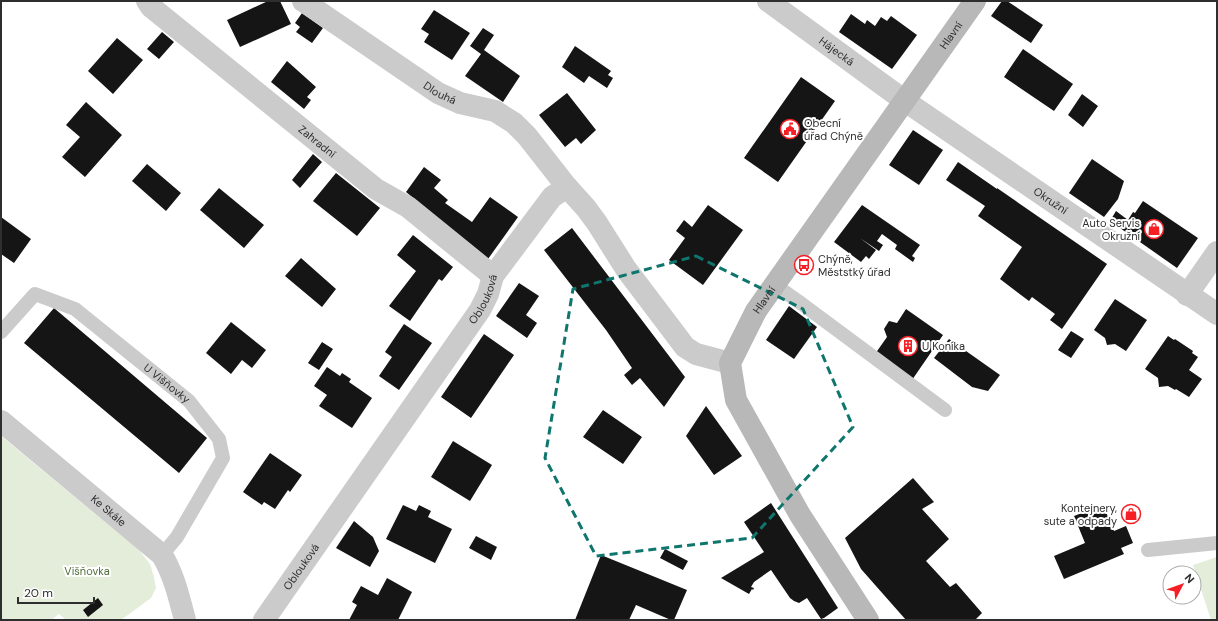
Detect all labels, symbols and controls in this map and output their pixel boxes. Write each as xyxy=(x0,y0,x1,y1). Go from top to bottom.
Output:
street label: Hlavní xyxy=(936,18,966,52)
street label: Hájecká xyxy=(816,34,857,69)
street label: Dlouhá xyxy=(421,78,458,107)
place label: Obecní úřad Chýně xyxy=(804,116,863,143)
public building icon: Obecní úřad Chýně xyxy=(779,118,801,140)
street label: Zahradní xyxy=(296,122,339,161)
street label: Okružní xyxy=(1031,184,1071,217)
place label: Auto Servis Okružní xyxy=(1082,216,1141,243)
shop icon: Auto Servis Okružní xyxy=(1143,218,1165,240)
place label: Chýně, Měststký úřad xyxy=(818,252,891,279)
bus stop icon: Chýně, Měststký úřad xyxy=(793,254,815,276)
street label: Oblouková xyxy=(465,273,500,327)
street label: Hlavní xyxy=(749,283,779,316)
building icon: U Koníka xyxy=(897,335,919,357)
place label: U Koníka xyxy=(922,339,965,353)
street label: U Višňovky xyxy=(141,360,193,406)
street label: Ke Skále xyxy=(88,492,129,529)
place label: Kontejnery, sute a odpady xyxy=(1044,501,1117,528)
shop icon: Kontejnery, sute a odpady xyxy=(1120,503,1142,525)
street label: Oblouková xyxy=(280,541,322,593)
park label: Višňovka xyxy=(64,564,110,578)
north arrow xyxy=(1162,565,1202,605)
text: N xyxy=(1182,571,1197,586)
scale bar xyxy=(18,579,94,605)
text: 20 m xyxy=(24,585,53,601)

